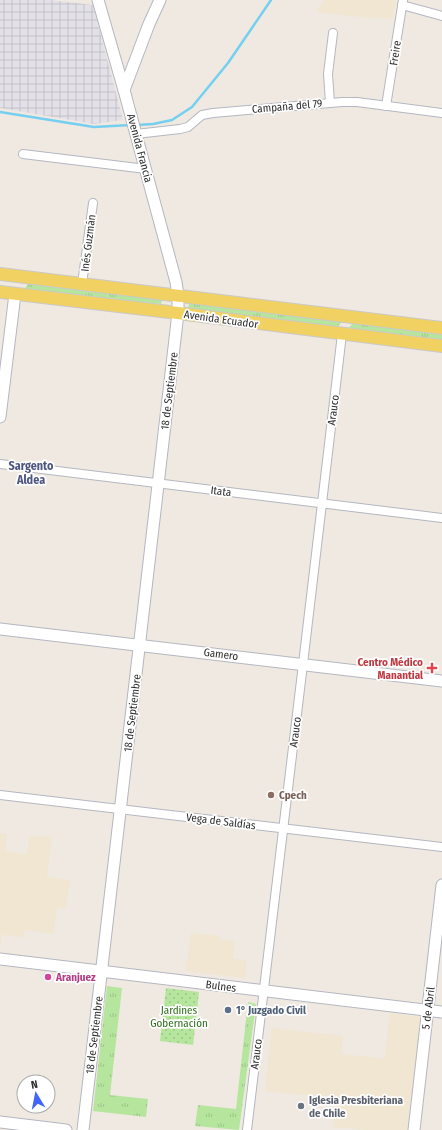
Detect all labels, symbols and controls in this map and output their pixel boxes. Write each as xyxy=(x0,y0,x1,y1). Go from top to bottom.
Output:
street label: Freire xyxy=(387,40,404,67)
street label: Campaña del 79 xyxy=(251,97,323,116)
street label: Avenida Francia xyxy=(124,112,155,184)
street label: Inés Guzmán xyxy=(79,214,98,272)
street label: Avenida Ecuador xyxy=(183,308,259,331)
street label: 18 de Septiembre xyxy=(158,351,181,431)
street label: Arauco xyxy=(325,394,342,426)
district label: Sargento Aldea xyxy=(9,459,54,487)
street label: Itata xyxy=(210,484,232,499)
street label: Gamero xyxy=(203,646,239,663)
place label: Centro Médico Manantial xyxy=(358,656,424,682)
marker: Centro Médico Manantial xyxy=(426,662,438,674)
street label: 18 de Septiembre xyxy=(121,673,144,753)
street label: Arauco xyxy=(287,716,304,748)
place label: Cpech xyxy=(279,789,307,802)
marker: Cpech xyxy=(266,790,276,800)
street label: Vega de Saldías xyxy=(185,811,257,832)
place label: Aranjuez xyxy=(55,971,96,984)
marker: Aranjuez xyxy=(43,972,53,982)
street label: Bulnes xyxy=(205,978,237,995)
street label: 5 de Abril xyxy=(419,986,438,1030)
street label: 18 de Septiembre xyxy=(83,995,106,1075)
park label: Jardines Gobernación xyxy=(150,1004,208,1030)
place label: 1° Juzgado Civil xyxy=(236,1004,307,1017)
marker: 1° Juzgado Civil xyxy=(223,1005,233,1015)
street label: Arauco xyxy=(248,1038,265,1070)
north arrow xyxy=(16,1074,56,1114)
text: N xyxy=(30,1078,39,1092)
place label: Iglesia Presbiteriana de Chile xyxy=(309,1094,403,1120)
marker: Iglesia Presbiteriana de Chile xyxy=(296,1101,306,1111)

